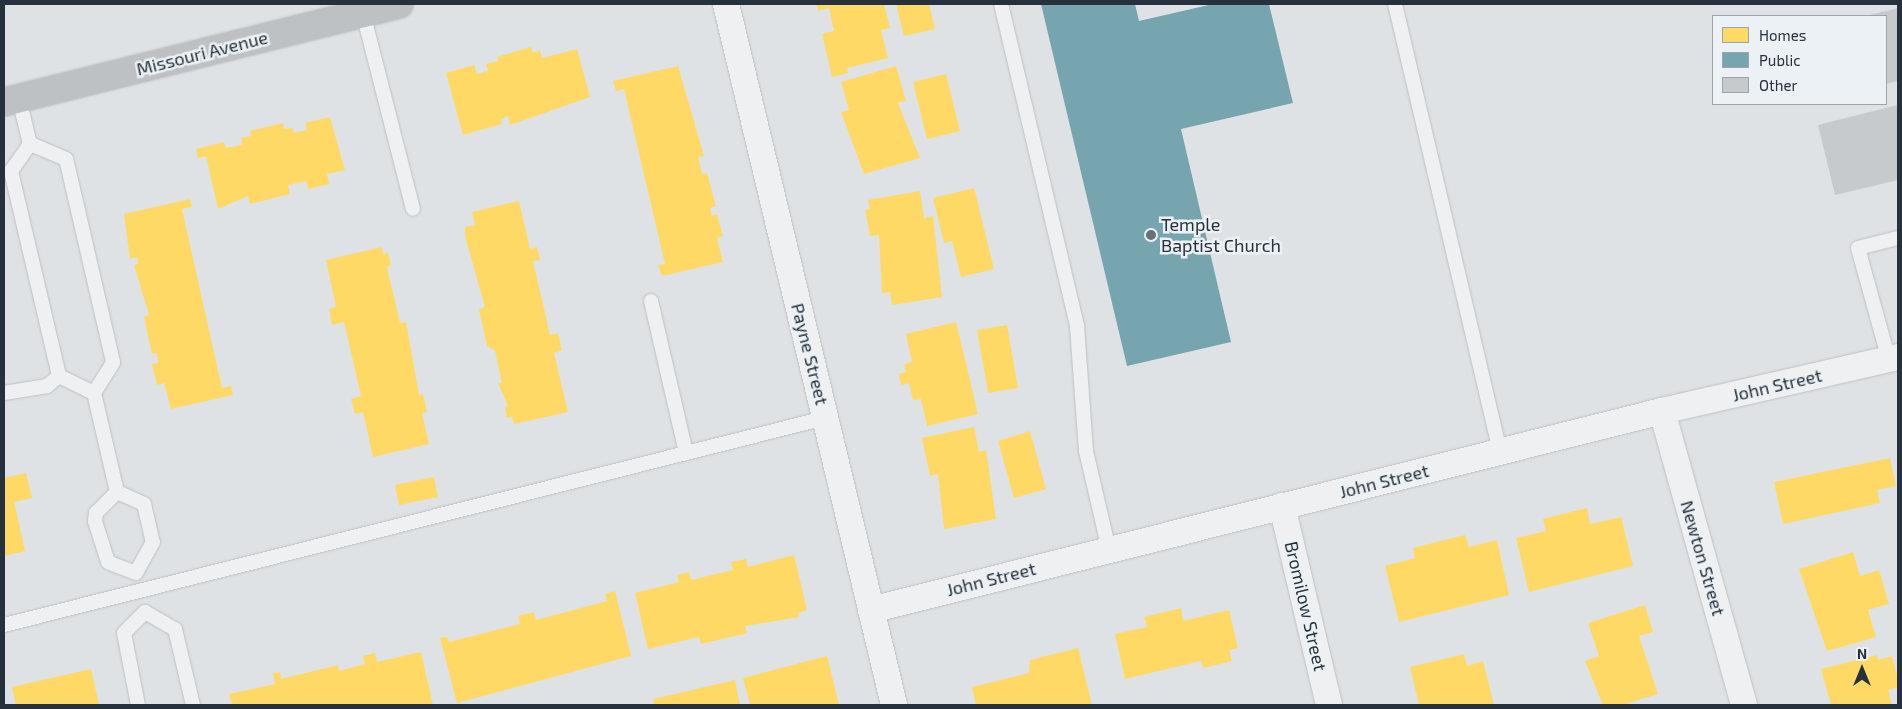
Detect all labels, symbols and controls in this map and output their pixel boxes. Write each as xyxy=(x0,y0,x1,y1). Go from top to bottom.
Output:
legend xyxy=(1712,15,1887,105)
street label: Missouri Avenue xyxy=(134,26,270,80)
text: Homes xyxy=(1759,26,1806,44)
text: Public xyxy=(1759,51,1800,69)
text: Other xyxy=(1759,76,1798,94)
place label: Temple Baptist Church xyxy=(1161,214,1281,256)
marker: Temple Baptist Church xyxy=(1145,229,1157,241)
street label: Payne Street xyxy=(787,301,833,407)
street label: John Street xyxy=(1730,364,1824,406)
street label: John Street xyxy=(1337,459,1431,503)
street label: Newton Street xyxy=(1676,498,1730,618)
street label: Bromilow Street xyxy=(1281,539,1331,673)
street label: John Street xyxy=(944,557,1038,601)
north arrow xyxy=(1837,644,1887,694)
text: N xyxy=(1857,645,1867,662)

